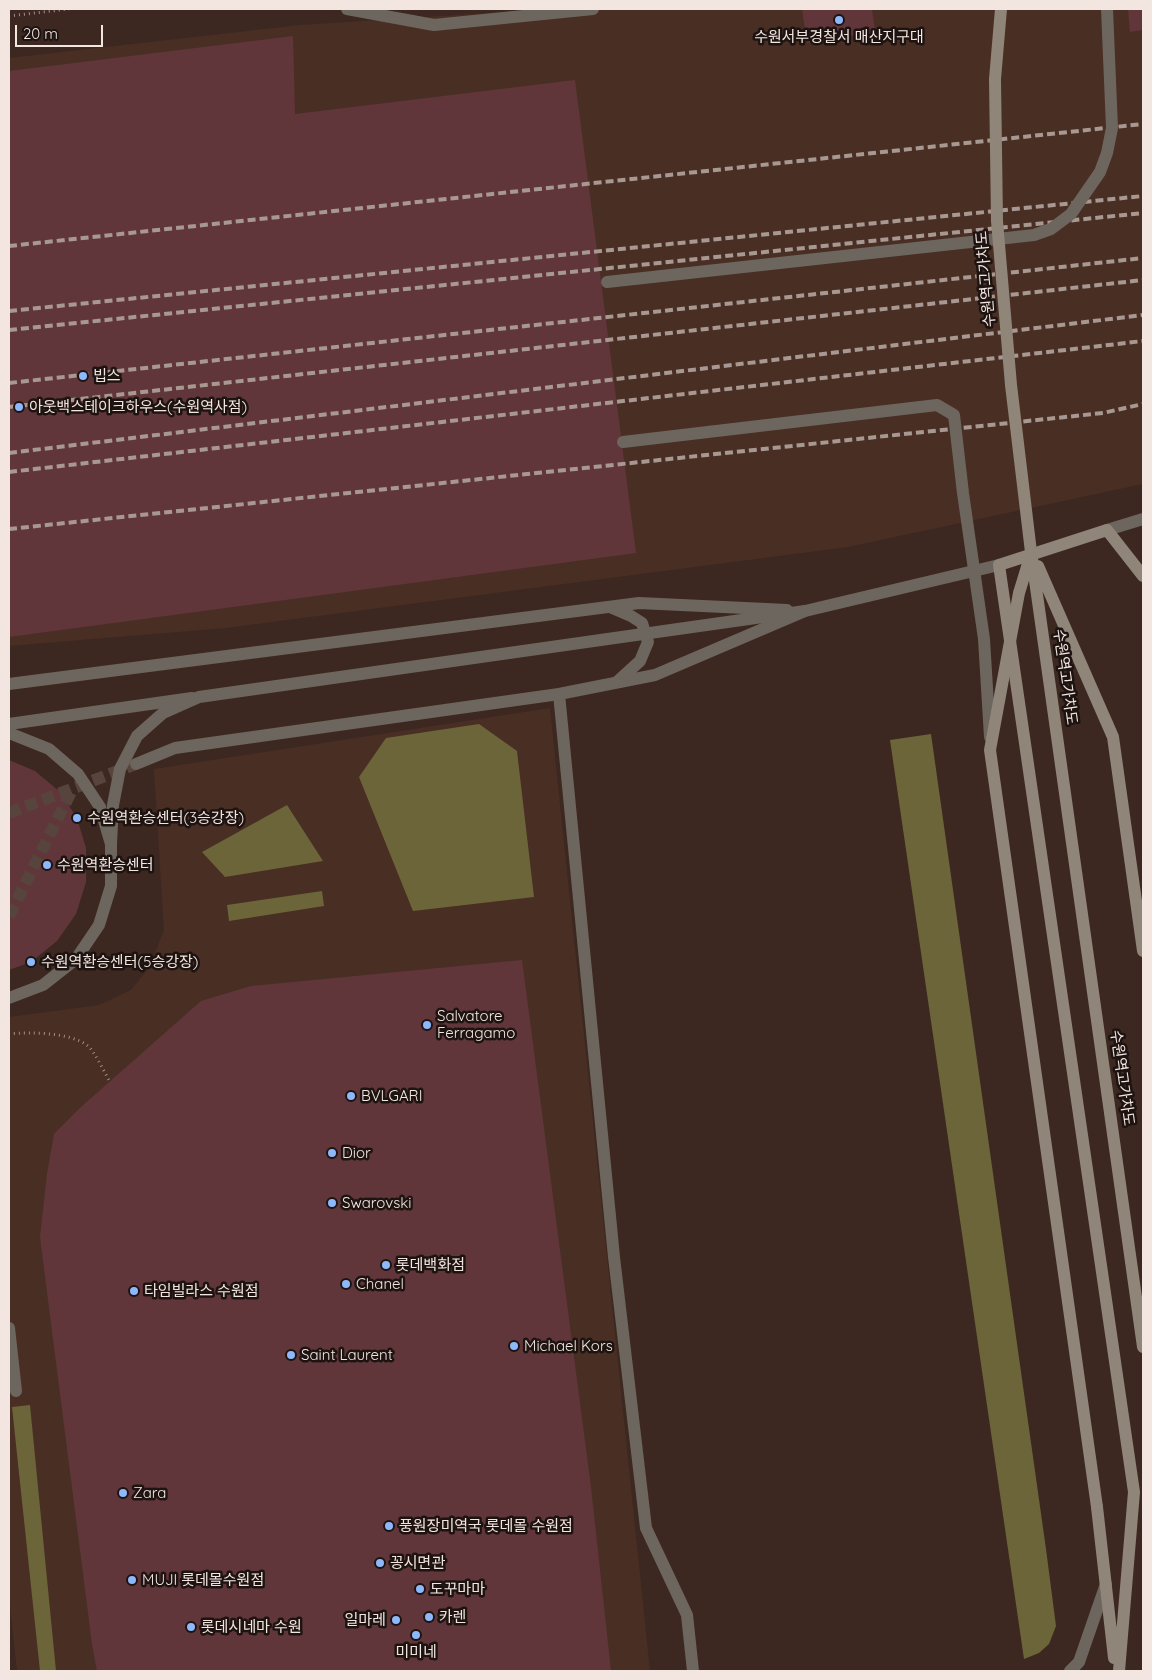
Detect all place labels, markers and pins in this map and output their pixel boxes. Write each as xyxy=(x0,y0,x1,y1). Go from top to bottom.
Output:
marker: 수원서부경찰서 매산지구대 xyxy=(833,14,845,26)
place label: 수원서부경찰서 매산지구대 xyxy=(754,28,924,46)
place label: 빕스 xyxy=(93,367,121,385)
marker: 빕스 xyxy=(77,370,89,382)
place label: 아웃백스테이크하우스(수원역사점) xyxy=(29,398,247,416)
marker: 아웃백스테이크하우스(수원역사점) xyxy=(13,401,25,413)
place label: 수원역환승센터(3승강장) xyxy=(87,809,244,827)
marker: 수원역환승센터(3승강장) xyxy=(71,812,83,824)
place label: 수원역환승센터 xyxy=(57,856,154,874)
marker: 수원역환승센터 xyxy=(41,859,53,871)
place label: 수원역환승센터(5승강장) xyxy=(41,953,198,971)
marker: 수원역환승센터(5승강장) xyxy=(25,956,37,968)
place label: Salvatore Ferragamo xyxy=(437,1007,515,1042)
marker: Salvatore Ferragamo xyxy=(421,1019,433,1031)
place label: BVLGARI xyxy=(361,1087,422,1105)
marker: BVLGARI xyxy=(345,1090,357,1102)
place label: Dior xyxy=(342,1144,371,1162)
marker: Dior xyxy=(326,1147,338,1159)
place label: Swarovski xyxy=(342,1194,411,1212)
marker: Swarovski xyxy=(326,1197,338,1209)
place label: 롯데백화점 xyxy=(396,1256,465,1274)
marker: 롯데백화점 xyxy=(380,1259,392,1271)
place label: Chanel xyxy=(356,1275,404,1293)
marker: Chanel xyxy=(340,1278,352,1290)
place label: 타임빌라스 수원점 xyxy=(144,1282,258,1300)
marker: 타임빌라스 수원점 xyxy=(128,1285,140,1297)
place label: Michael Kors xyxy=(524,1337,613,1355)
marker: Michael Kors xyxy=(508,1340,520,1352)
place label: Saint Laurent xyxy=(301,1346,393,1364)
marker: Saint Laurent xyxy=(285,1349,297,1361)
place label: Zara xyxy=(133,1484,166,1502)
marker: Zara xyxy=(117,1487,129,1499)
place label: 풍원장미역국 롯데몰 수원점 xyxy=(399,1517,573,1535)
marker: 풍원장미역국 롯데몰 수원점 xyxy=(383,1520,395,1532)
place label: 꽁시면관 xyxy=(390,1554,445,1572)
marker: 꽁시면관 xyxy=(374,1557,386,1569)
place label: MUJI 롯데몰수원점 xyxy=(142,1571,264,1589)
marker: MUJI 롯데몰수원점 xyxy=(126,1574,138,1586)
place label: 도꾸마마 xyxy=(430,1580,485,1598)
marker: 도꾸마마 xyxy=(414,1583,426,1595)
place label: 카렌 xyxy=(439,1608,467,1626)
place label: 일마레 xyxy=(345,1611,386,1629)
marker: 카렌 xyxy=(423,1611,435,1623)
marker: 일마레 xyxy=(390,1614,402,1626)
place label: 롯데시네마 수원 xyxy=(201,1618,302,1636)
marker: 롯데시네마 수원 xyxy=(185,1621,197,1633)
marker: 미미네 xyxy=(410,1629,422,1641)
place label: 미미네 xyxy=(395,1643,437,1661)

